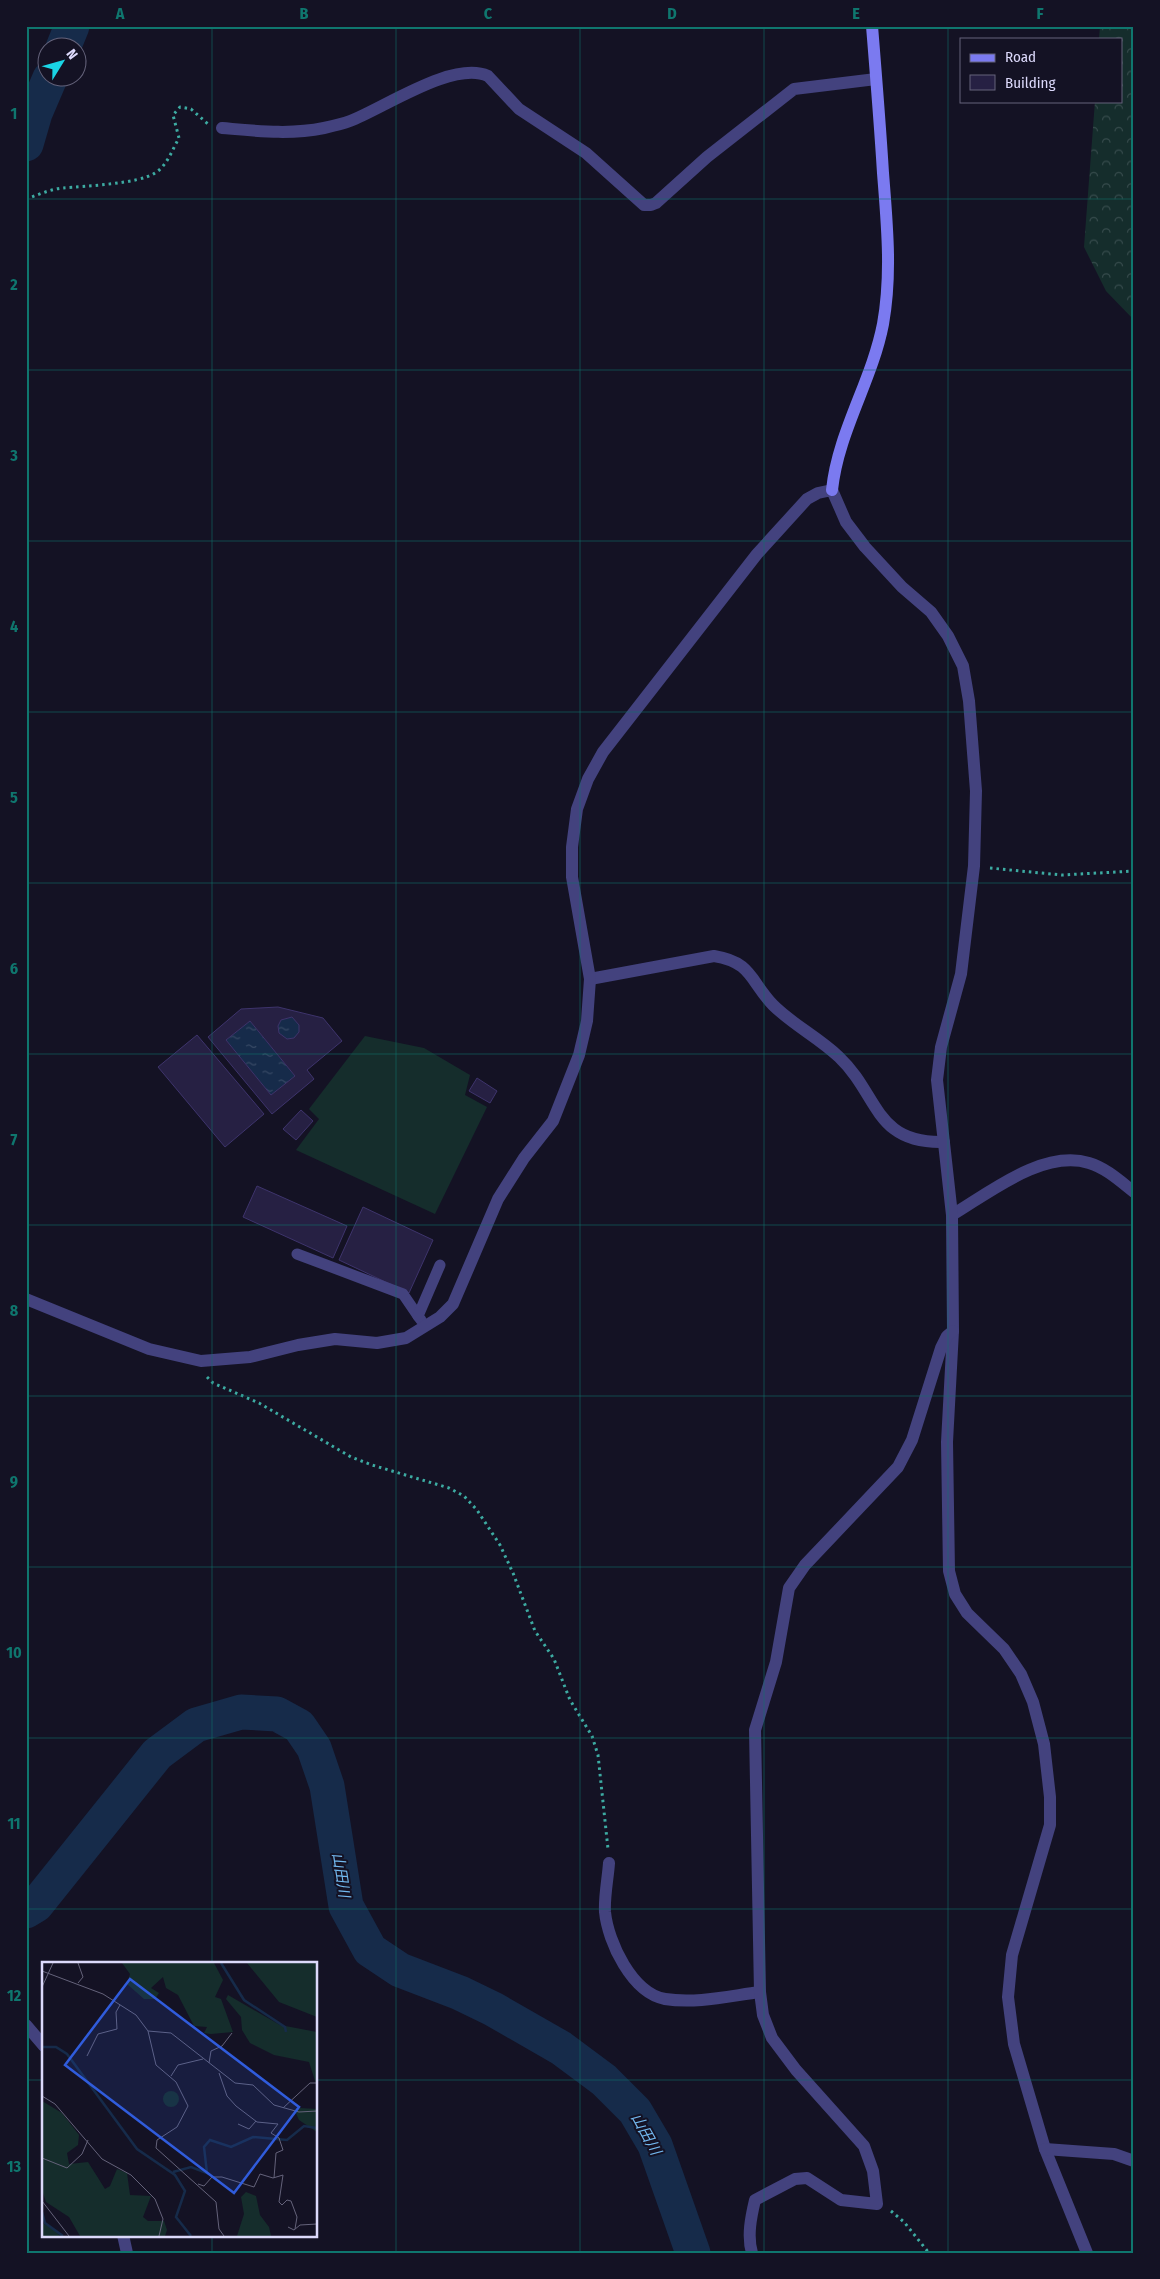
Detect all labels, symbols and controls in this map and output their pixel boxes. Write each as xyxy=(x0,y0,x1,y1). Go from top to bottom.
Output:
text: A xyxy=(115,4,125,23)
text: B xyxy=(300,4,309,23)
text: C xyxy=(484,4,493,23)
text: D xyxy=(667,4,677,23)
text: E xyxy=(852,4,860,23)
text: F xyxy=(1036,4,1044,23)
north arrow xyxy=(38,38,88,88)
legend xyxy=(960,38,1122,102)
text: N xyxy=(63,46,81,63)
text: Road xyxy=(1005,48,1036,66)
text: Building xyxy=(1005,74,1056,92)
text: 1 xyxy=(11,104,17,123)
text: 2 xyxy=(9,275,18,294)
text: 3 xyxy=(9,446,18,465)
text: 4 xyxy=(10,617,18,636)
text: 5 xyxy=(10,788,18,807)
text: 6 xyxy=(10,959,18,978)
text: 7 xyxy=(11,1130,18,1149)
text: 8 xyxy=(10,1301,19,1320)
text: 9 xyxy=(10,1472,18,1491)
text: 10 xyxy=(6,1643,22,1662)
text: 11 xyxy=(7,1814,21,1833)
water label: 山田川 xyxy=(329,1851,354,1901)
inset map xyxy=(42,1962,318,2236)
text: 12 xyxy=(7,1986,22,2005)
water label: 山田川 xyxy=(627,2110,666,2160)
text: 13 xyxy=(7,2157,22,2176)

